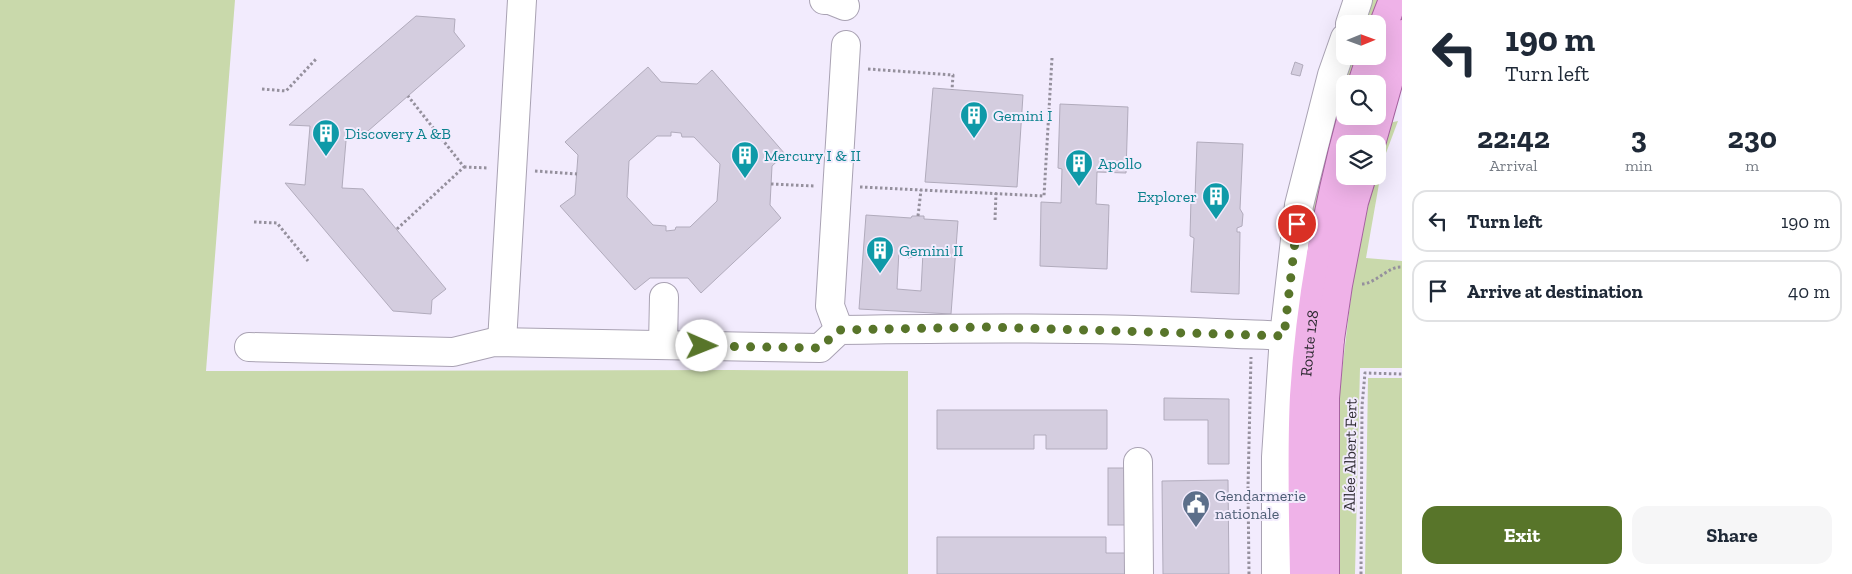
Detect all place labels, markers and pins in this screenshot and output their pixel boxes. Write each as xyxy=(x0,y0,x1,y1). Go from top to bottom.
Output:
building icon: Gemini I xyxy=(959,100,989,139)
place label: Gemini I xyxy=(993,106,1052,125)
building icon: Discovery A &B xyxy=(311,118,341,157)
place label: Discovery A &B xyxy=(345,124,451,143)
building icon: Mercury I & II xyxy=(730,140,760,179)
place label: Mercury I & II xyxy=(764,146,861,165)
building icon: Apollo xyxy=(1064,148,1094,187)
place label: Apollo xyxy=(1098,154,1142,173)
building icon: Explorer xyxy=(1201,181,1231,220)
place label: Explorer xyxy=(1137,187,1197,206)
pin xyxy=(1276,203,1318,245)
building icon: Gemini II xyxy=(865,235,895,274)
place label: Gemini II xyxy=(899,241,963,260)
place label: Gendarmerie nationale xyxy=(1215,486,1306,523)
public building icon: Gendarmerie nationale xyxy=(1181,489,1211,528)

